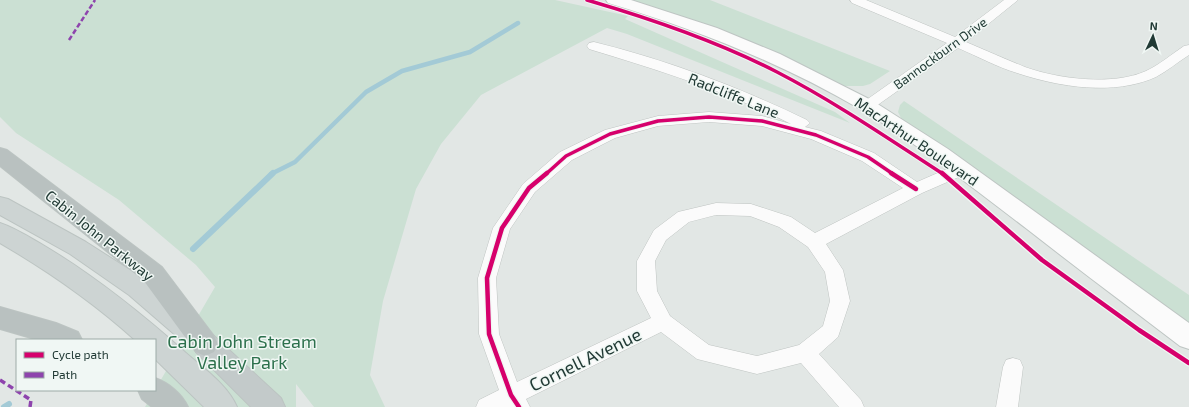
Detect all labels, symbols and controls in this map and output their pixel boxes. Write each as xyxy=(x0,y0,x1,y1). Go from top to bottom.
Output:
street label: Bannockburn Drive xyxy=(890,14,990,92)
north arrow xyxy=(1133,16,1173,56)
text: N xyxy=(1149,19,1158,32)
street label: Radcliffe Lane xyxy=(686,69,782,121)
street label: MacArthur Boulevard xyxy=(852,93,982,189)
street label: Cabin John Parkway xyxy=(42,186,158,284)
street label: Cornell Avenue xyxy=(525,322,645,396)
park label: Cabin John Stream Valley Park xyxy=(167,330,317,373)
legend xyxy=(16,339,156,391)
text: Cycle path xyxy=(52,347,109,361)
text: Path xyxy=(52,367,77,381)

